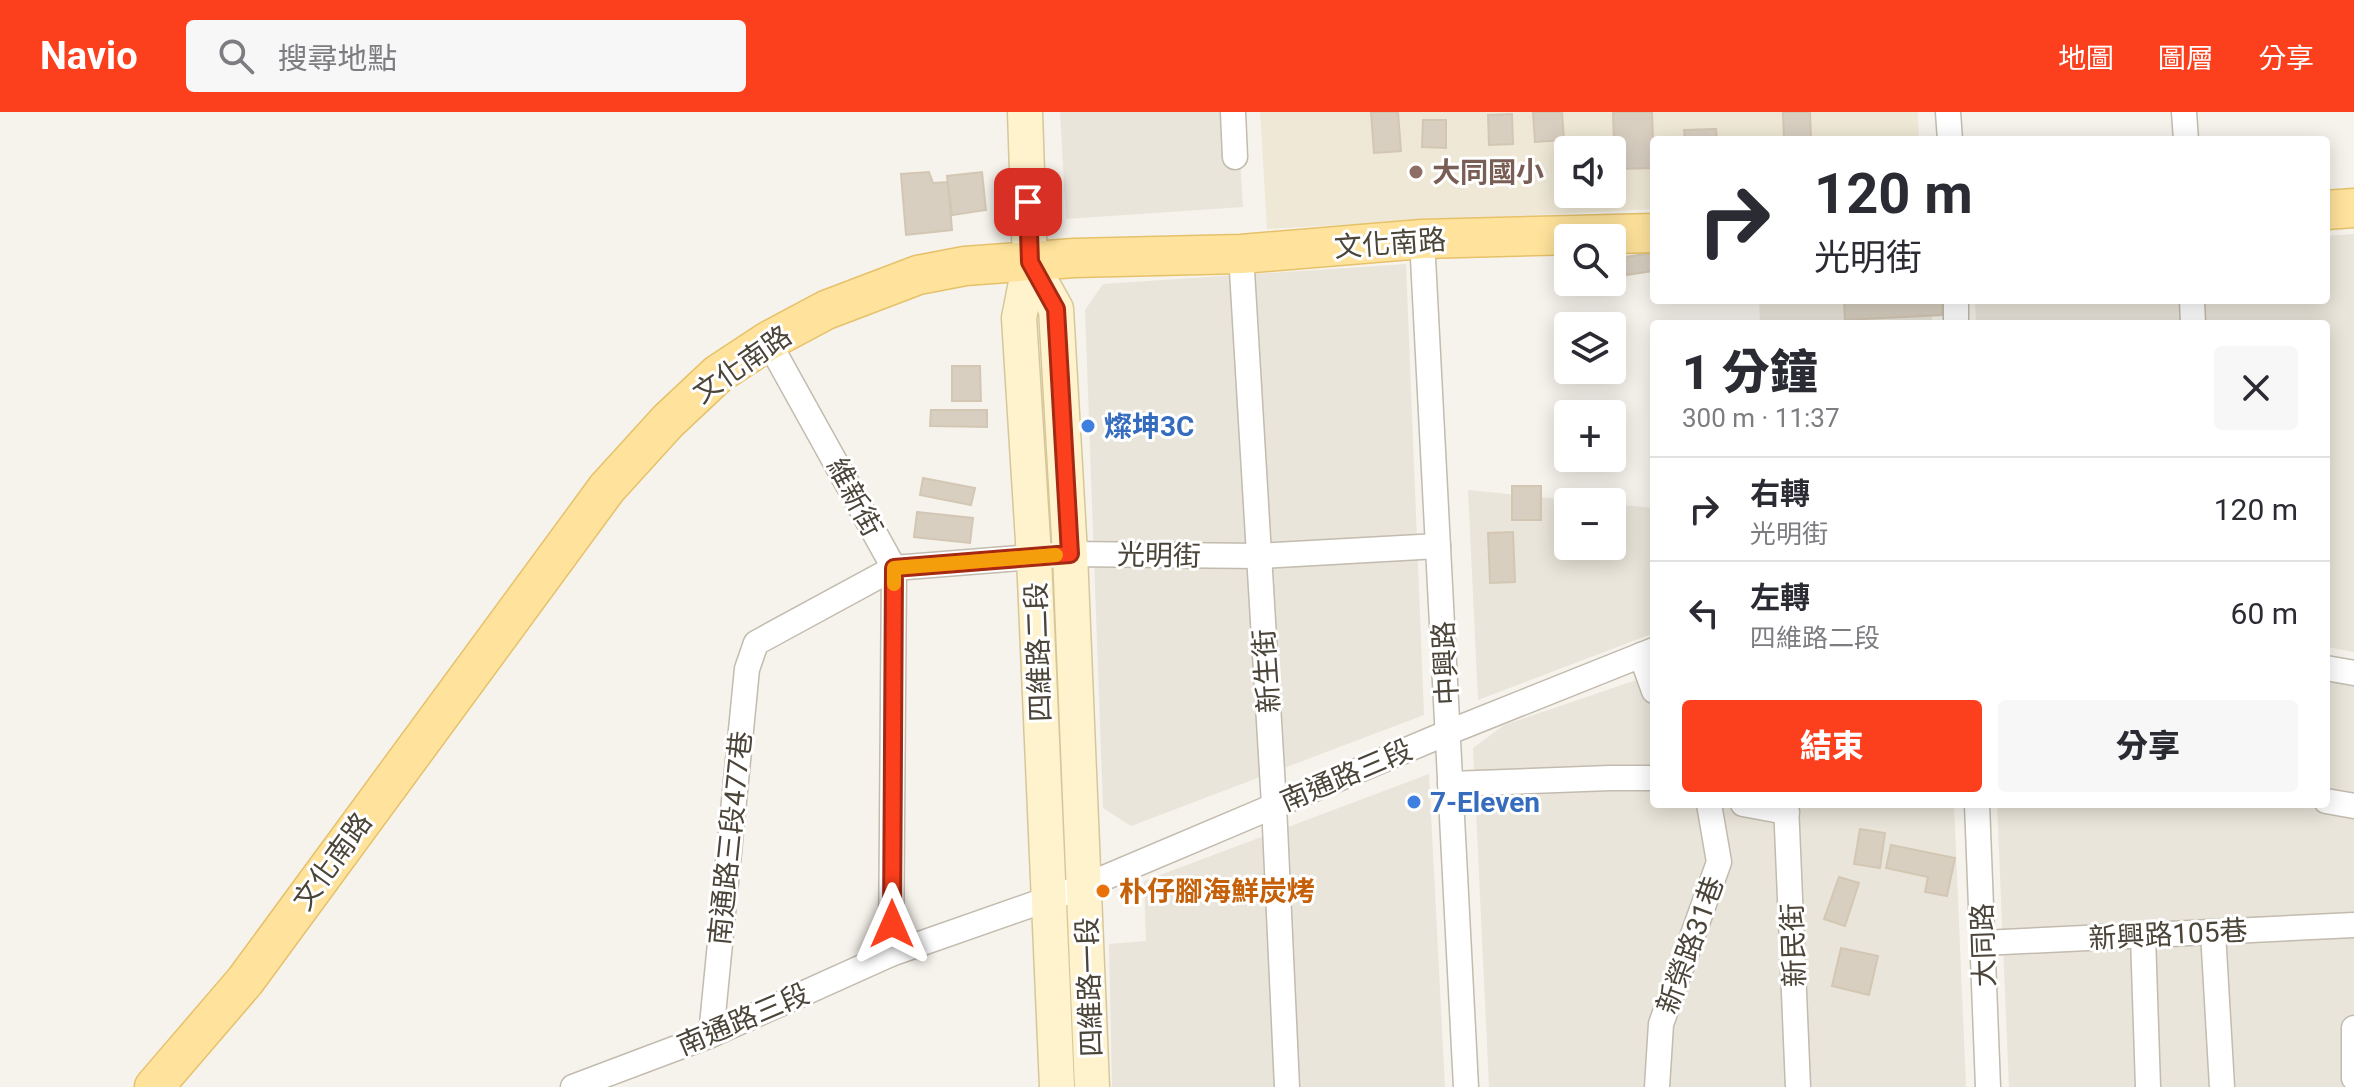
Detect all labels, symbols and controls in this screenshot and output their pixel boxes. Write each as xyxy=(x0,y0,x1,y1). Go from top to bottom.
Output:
search box xyxy=(186,20,746,92)
text: Navio xyxy=(40,34,138,78)
icon: search xyxy=(214,34,258,78)
text: 搜尋地點 xyxy=(278,41,398,76)
text: 地圖 xyxy=(2058,42,2114,75)
text: 圖層 xyxy=(2158,42,2214,75)
text: 分享 xyxy=(2258,42,2314,75)
map controls xyxy=(1554,136,1626,560)
button: sound xyxy=(1554,136,1626,208)
place label: 大同國小 xyxy=(1432,156,1544,189)
text: 120 m xyxy=(1814,161,1973,227)
marker: 大同國小 xyxy=(1407,163,1425,181)
pin xyxy=(994,168,1062,236)
icon: right xyxy=(1682,168,1786,272)
icon: arrive xyxy=(1006,180,1050,224)
street label: 文化南路 xyxy=(1333,223,1447,264)
button: search xyxy=(1554,224,1626,296)
text: 光明街 xyxy=(1814,237,1922,279)
button: layers xyxy=(1554,312,1626,384)
street label: 文化南路 xyxy=(687,319,798,410)
text: 1 分鐘 xyxy=(1682,344,1818,401)
button: close xyxy=(2214,346,2298,430)
button: + xyxy=(1554,400,1626,472)
text: 300 m · 11:37 xyxy=(1682,403,1840,433)
place label: 燦坤3C xyxy=(1104,410,1194,443)
marker: 燦坤3C xyxy=(1079,417,1097,435)
street label: 維新街 xyxy=(820,452,889,542)
text: 右轉 xyxy=(1750,476,1810,511)
icon: right xyxy=(1682,487,1726,531)
button: − xyxy=(1554,488,1626,560)
text: 120 m xyxy=(2214,492,2298,527)
text: 光明街 xyxy=(1750,519,1828,549)
street label: 光明街 xyxy=(1117,538,1201,573)
text: 左轉 xyxy=(1750,580,1810,615)
street label: 四維路二段 xyxy=(1020,581,1057,723)
icon: left xyxy=(1682,591,1726,635)
text: 60 m xyxy=(2231,596,2298,631)
street label: 中興路 xyxy=(1427,620,1464,706)
text: 四維路二段 xyxy=(1750,623,1880,653)
street label: 新生街 xyxy=(1247,628,1286,714)
button: 結束 xyxy=(1682,700,1982,792)
button: 分享 xyxy=(1998,700,2298,792)
street label: 南通路三段477巷 xyxy=(703,729,758,947)
street label: 南通路三段 xyxy=(1275,733,1417,818)
place label: 7-Eleven xyxy=(1430,786,1540,819)
marker: 7-Eleven xyxy=(1405,793,1423,811)
street label: 文化南路 xyxy=(286,806,379,916)
street label: 新榮路31巷 xyxy=(1650,872,1731,1018)
place label: 朴仔腳海鮮炭烤 xyxy=(1119,875,1315,908)
position arrow xyxy=(850,882,934,966)
marker: 朴仔腳海鮮炭烤 xyxy=(1094,882,1112,900)
street label: 新民街 xyxy=(1776,902,1811,988)
street label: 大同路 xyxy=(1966,902,2001,988)
street label: 新興路105巷 xyxy=(2088,914,2248,955)
street label: 四維路一段 xyxy=(1071,916,1108,1058)
street label: 南通路三段 xyxy=(672,977,814,1062)

